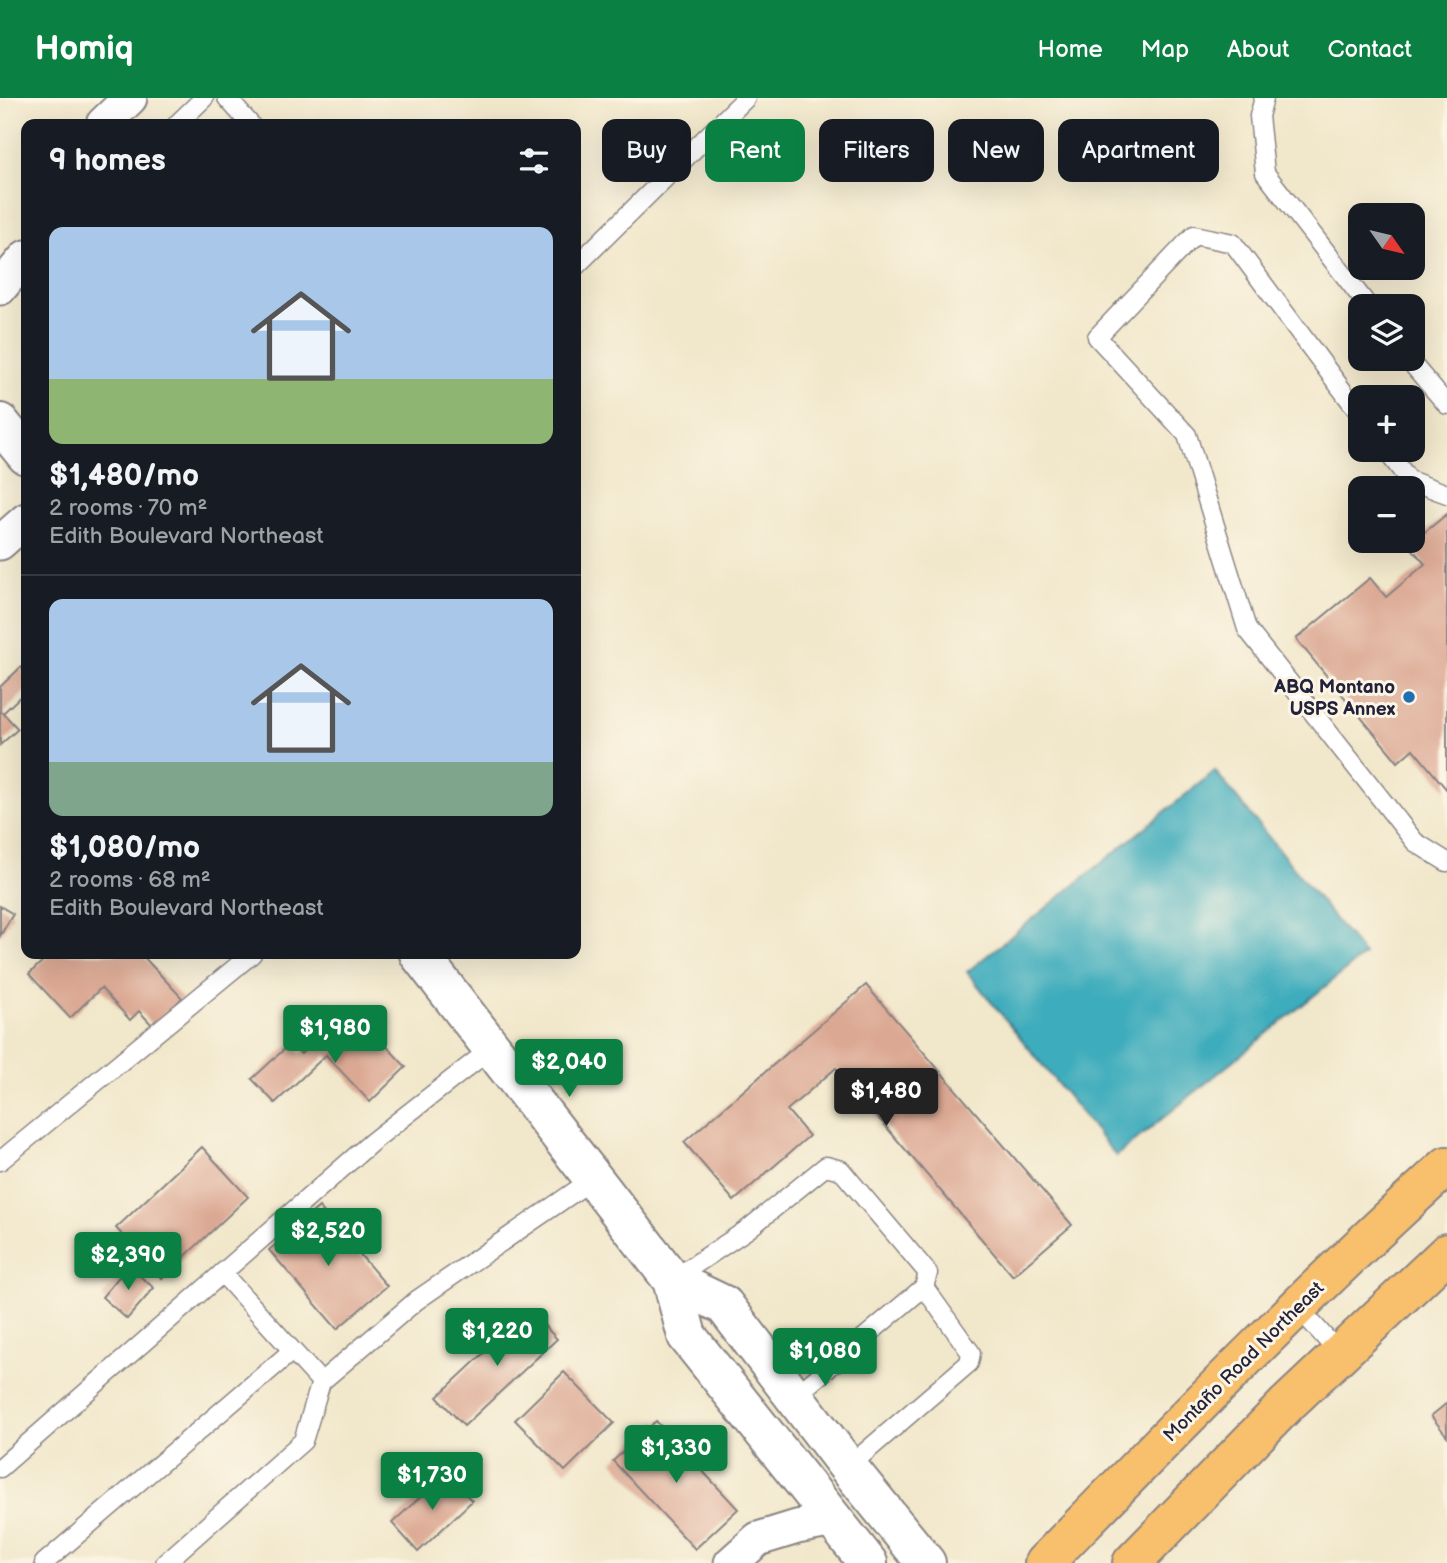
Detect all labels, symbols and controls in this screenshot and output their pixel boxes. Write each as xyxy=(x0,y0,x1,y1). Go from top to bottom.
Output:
text: Homiq xyxy=(35,29,133,69)
text: Home xyxy=(1038,35,1103,64)
text: Map xyxy=(1141,35,1189,64)
text: About xyxy=(1227,35,1289,64)
text: Contact xyxy=(1327,35,1412,64)
chip: Buy xyxy=(602,119,691,182)
chip: Rent xyxy=(705,119,805,182)
chip: Filters xyxy=(819,119,934,182)
chip: New xyxy=(948,119,1044,182)
chip: Apartment xyxy=(1058,119,1219,182)
icon: filters xyxy=(515,142,553,180)
text: 9 homes xyxy=(49,143,166,179)
north arrow xyxy=(1348,203,1424,280)
map controls xyxy=(1348,203,1425,553)
icon: home xyxy=(238,273,364,399)
button: layers xyxy=(1348,294,1425,371)
button: + xyxy=(1348,385,1425,462)
text: $1,480/mo xyxy=(49,458,199,494)
button: − xyxy=(1348,476,1425,553)
text: 2 rooms · 70 m² xyxy=(49,494,208,522)
text: Edith Boulevard Northeast xyxy=(49,522,323,550)
icon: home xyxy=(238,645,364,771)
place label: ABQ Montano USPS Annex xyxy=(1273,676,1396,721)
marker: ABQ Montano USPS Annex xyxy=(1401,689,1417,705)
text: $1,080/mo xyxy=(49,830,200,866)
text: 2 rooms · 68 m² xyxy=(49,866,211,894)
text: Edith Boulevard Northeast xyxy=(49,894,323,922)
pin: $1,980 xyxy=(278,1006,392,1065)
text: $1,980 xyxy=(299,1014,371,1042)
pin: $2,040 xyxy=(512,1040,626,1099)
text: $2,040 xyxy=(531,1048,607,1076)
pin: $1,480 xyxy=(829,1068,943,1128)
text: $1,480 xyxy=(850,1077,922,1105)
pin: $2,520 xyxy=(271,1208,385,1268)
text: $2,520 xyxy=(290,1217,366,1245)
pin: $2,390 xyxy=(71,1232,185,1292)
text: $2,390 xyxy=(90,1241,166,1269)
street label: Montaño Road Northeast xyxy=(1159,1277,1329,1447)
pin: $1,220 xyxy=(440,1308,554,1368)
text: $1,220 xyxy=(461,1317,533,1345)
pin: $1,080 xyxy=(768,1328,882,1388)
text: $1,080 xyxy=(789,1337,861,1365)
pin: $1,330 xyxy=(619,1426,733,1485)
text: $1,330 xyxy=(640,1434,712,1462)
pin: $1,730 xyxy=(375,1452,489,1512)
text: $1,730 xyxy=(397,1461,467,1489)

